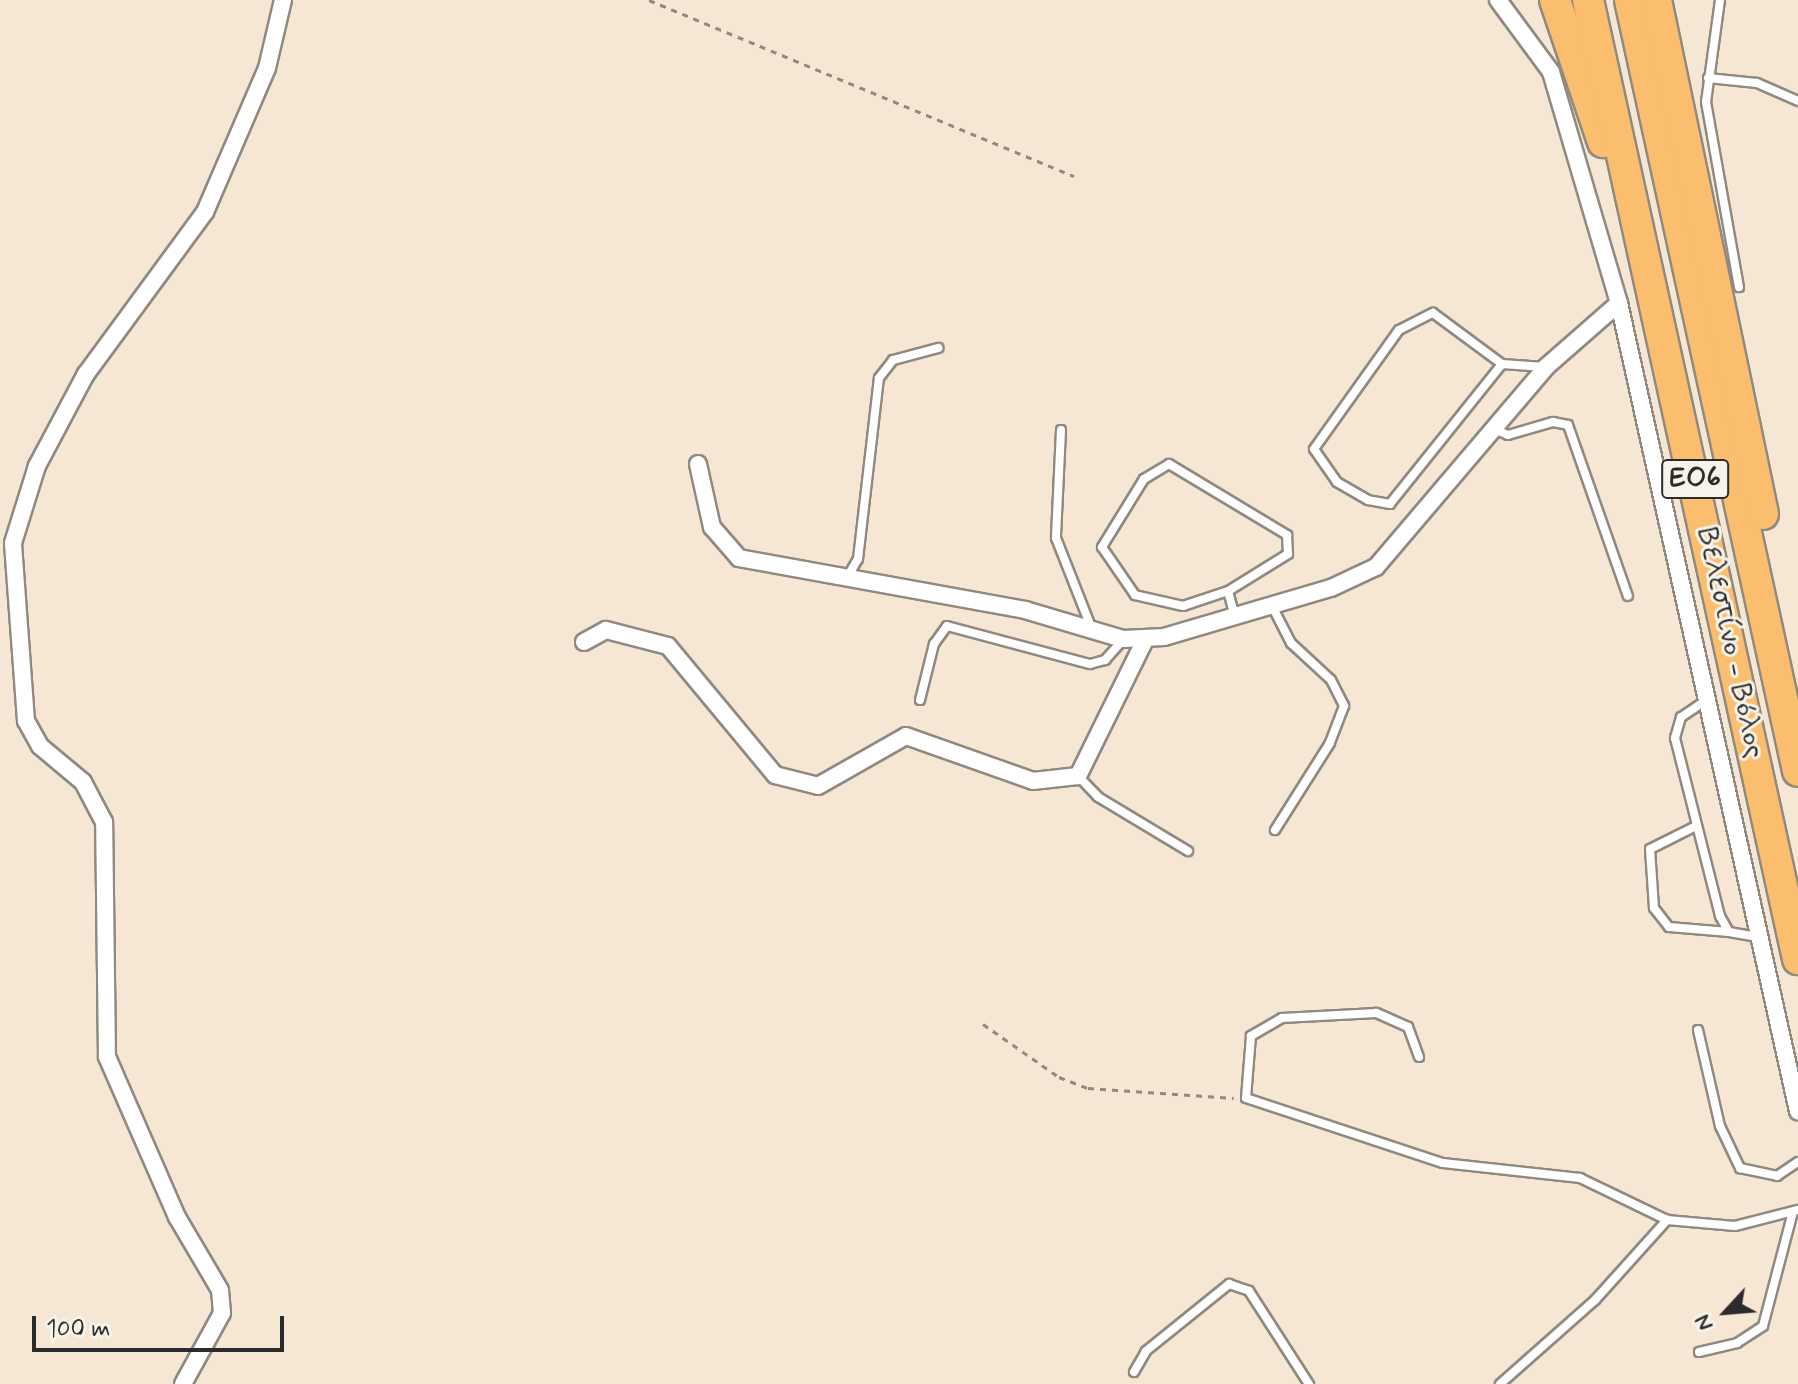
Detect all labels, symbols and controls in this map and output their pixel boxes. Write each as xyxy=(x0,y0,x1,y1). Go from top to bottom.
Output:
road number: ΕΟ6 xyxy=(1661,455,1729,503)
street label: Βελεστίνο - Βόλος xyxy=(1688,524,1772,762)
north arrow xyxy=(1686,1272,1766,1352)
scale bar xyxy=(36,1300,288,1350)
text: N xyxy=(1689,1310,1720,1335)
text: 100 m xyxy=(46,1314,110,1345)

